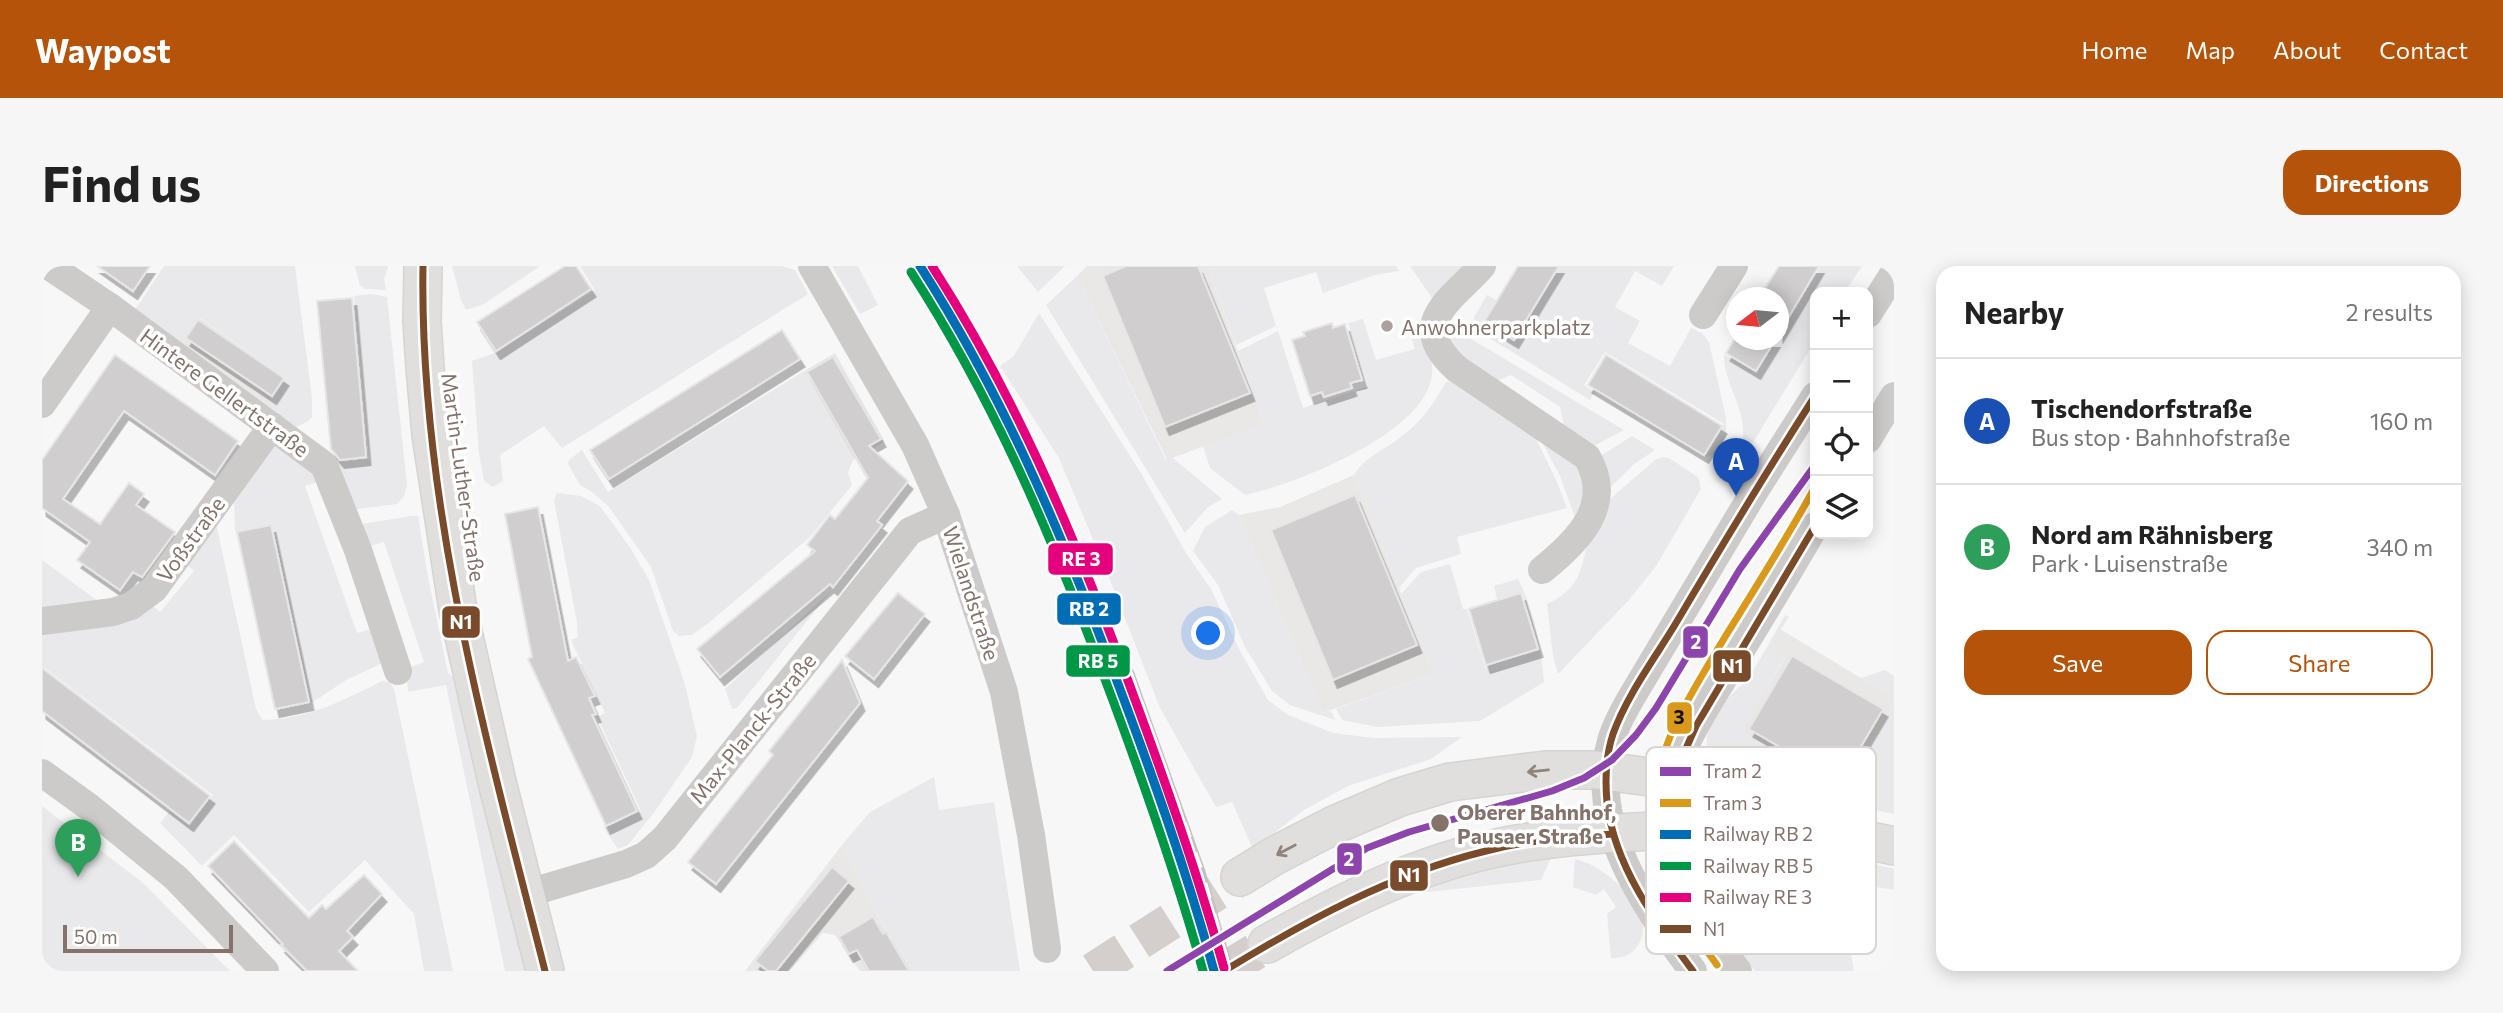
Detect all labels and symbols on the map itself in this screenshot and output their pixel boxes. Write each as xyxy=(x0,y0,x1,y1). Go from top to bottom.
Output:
north arrow xyxy=(1726,287,1789,350)
place label: Anwohnerparkplatz xyxy=(1401,314,1591,339)
marker: Anwohnerparkplatz xyxy=(1379,318,1395,334)
street label: Hintere Gellertstraße xyxy=(136,322,314,462)
street label: Martin-Luther-Straße xyxy=(437,371,491,583)
pin: A xyxy=(1713,438,1759,496)
street label: Voßstraße xyxy=(151,492,229,586)
street label: Wielandstraße xyxy=(939,523,1005,663)
line badge: RE 3 xyxy=(1047,542,1114,576)
text: RE 3 xyxy=(1061,547,1101,570)
line badge: RB 2 xyxy=(1056,592,1122,626)
text: RB 2 xyxy=(1069,597,1109,620)
line badge: N1 xyxy=(441,605,481,639)
text: N1 xyxy=(450,610,472,633)
your location xyxy=(1191,616,1225,650)
line badge: 2 xyxy=(1682,625,1709,659)
text: 2 xyxy=(1691,630,1701,653)
line badge: RB 5 xyxy=(1065,644,1131,678)
street label: Max-Planck-Straße xyxy=(684,648,820,808)
text: RB 5 xyxy=(1078,649,1118,672)
line badge: N1 xyxy=(1712,649,1752,683)
text: N1 xyxy=(1721,654,1743,677)
line badge: 3 xyxy=(1666,701,1693,735)
text: 3 xyxy=(1673,705,1685,728)
legend xyxy=(1646,747,1876,954)
text: Tram 2 xyxy=(1703,759,1762,782)
one-way arrow xyxy=(1527,765,1549,778)
text: Tram 3 xyxy=(1703,791,1762,814)
place label: Oberer Bahnhof, Pausaer Straße xyxy=(1457,799,1616,848)
marker: Oberer Bahnhof, Pausaer Straße xyxy=(1429,812,1451,834)
pin: B xyxy=(55,819,101,877)
text: Railway RB 2 xyxy=(1703,822,1813,845)
line badge: 2 xyxy=(1336,842,1363,876)
one-way arrow xyxy=(1276,843,1297,857)
text: 2 xyxy=(1344,847,1354,870)
text: Railway RB 5 xyxy=(1703,854,1813,877)
line badge: N1 xyxy=(1389,859,1429,892)
text: N1 xyxy=(1398,863,1420,886)
text: Railway RE 3 xyxy=(1703,885,1812,908)
text: N1 xyxy=(1703,917,1725,940)
scale bar xyxy=(63,922,233,954)

